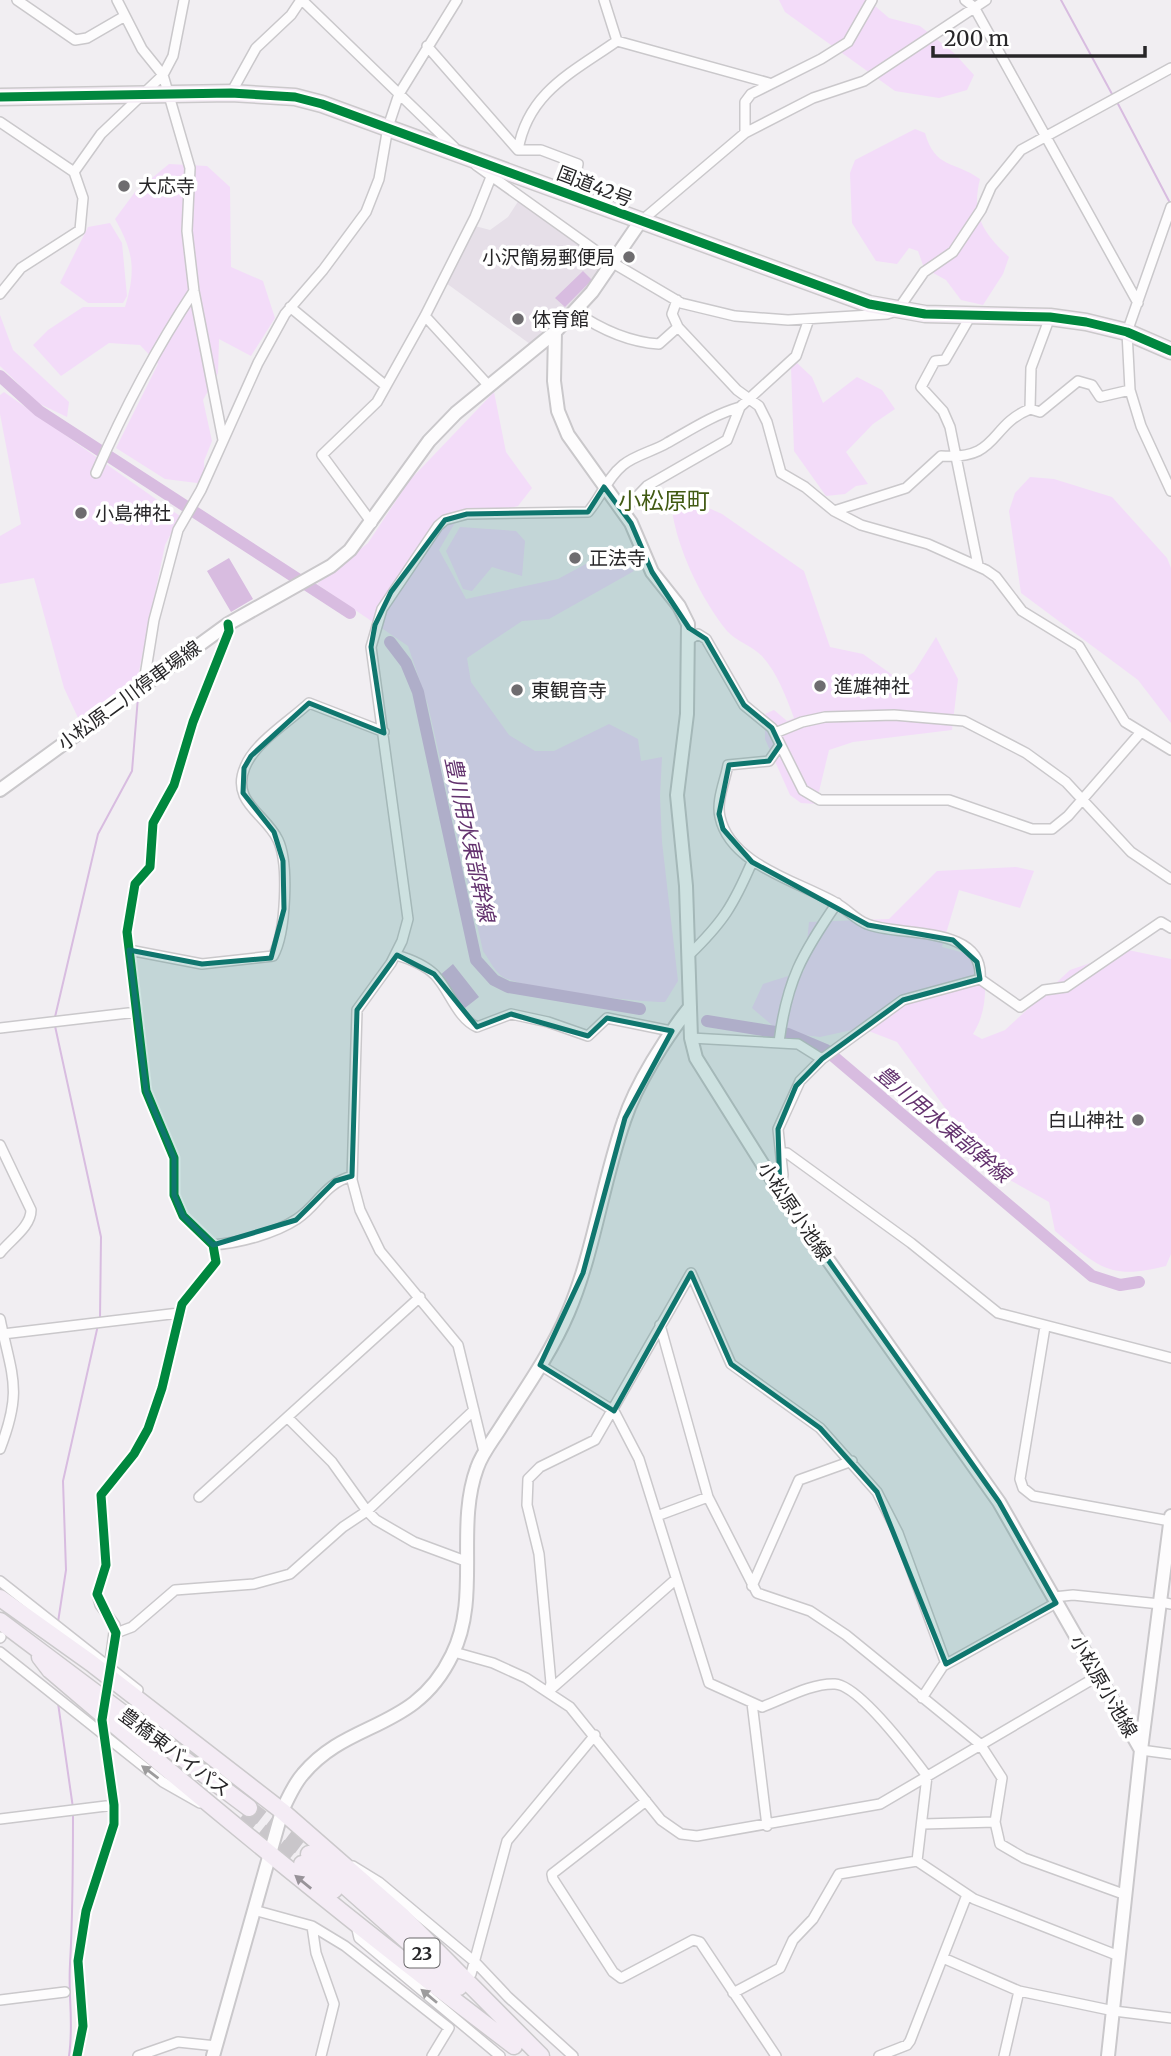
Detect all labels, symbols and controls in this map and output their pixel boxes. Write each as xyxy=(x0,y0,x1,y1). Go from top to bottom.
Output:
scale bar xyxy=(933,14,1145,58)
text: 200 m xyxy=(944,25,1009,52)
street label: 国道42号 xyxy=(554,161,636,211)
place label: 大応寺 xyxy=(138,174,195,198)
marker: 大応寺 xyxy=(116,178,132,194)
place label: 小沢簡易郵便局 xyxy=(482,245,615,269)
marker: 小沢簡易郵便局 xyxy=(621,249,637,265)
place label: 体育館 xyxy=(532,307,589,331)
marker: 体育館 xyxy=(510,311,526,327)
district label: 小松原町 xyxy=(618,486,710,515)
place label: 小島神社 xyxy=(95,501,171,525)
marker: 小島神社 xyxy=(73,505,89,521)
place label: 正法寺 xyxy=(589,546,646,570)
marker: 正法寺 xyxy=(567,550,583,566)
street label: 小松原二川停車場線 xyxy=(53,635,205,755)
place label: 進雄神社 xyxy=(834,674,910,698)
place label: 東観音寺 xyxy=(531,678,607,702)
marker: 進雄神社 xyxy=(812,678,828,694)
marker: 東観音寺 xyxy=(509,682,525,698)
water label: 豊川用水東部幹線 xyxy=(439,754,501,927)
water label: 豊川用水東部幹線 xyxy=(870,1060,1018,1190)
place label: 白山神社 xyxy=(1048,1108,1124,1132)
marker: 白山神社 xyxy=(1130,1112,1146,1128)
street label: 小松原小池線 xyxy=(753,1157,837,1265)
street label: 小松原小池線 xyxy=(1065,1631,1143,1741)
street label: 豊橋東バイパス xyxy=(115,1703,235,1801)
one-way arrow xyxy=(141,1765,159,1779)
one-way arrow xyxy=(294,1875,312,1890)
road number: 23 xyxy=(404,1938,440,1968)
one-way arrow xyxy=(420,1989,438,2004)

